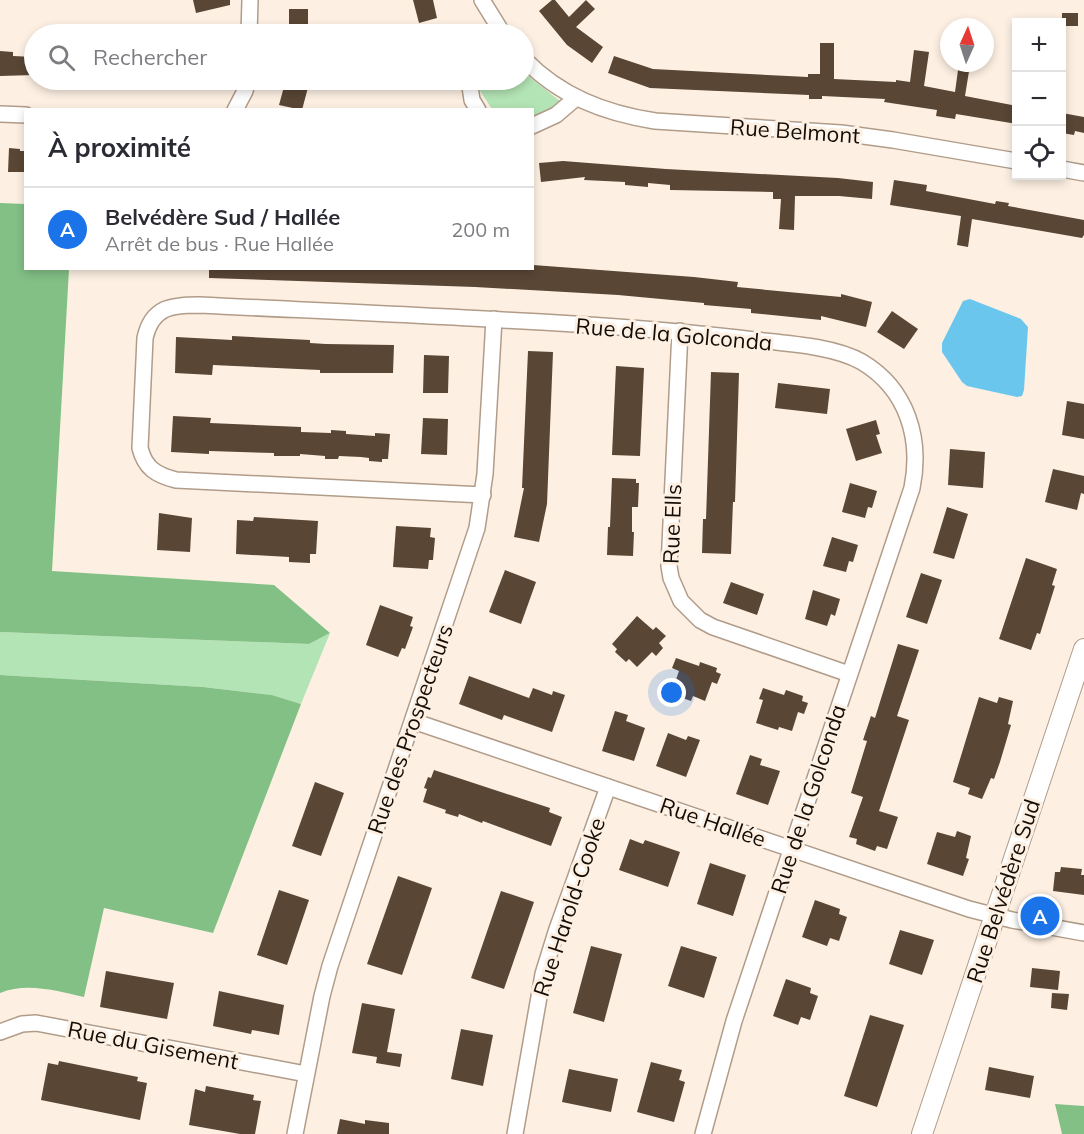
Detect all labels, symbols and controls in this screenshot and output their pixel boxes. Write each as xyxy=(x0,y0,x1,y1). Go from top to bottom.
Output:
north arrow xyxy=(940,18,994,72)
map controls xyxy=(1012,18,1066,180)
button: + xyxy=(1012,18,1066,72)
search box xyxy=(24,24,534,90)
icon: search xyxy=(45,41,78,74)
text: Rechercher xyxy=(93,43,207,71)
button: − xyxy=(1012,72,1066,126)
street label: Rue Belmont xyxy=(729,112,861,150)
button: locate xyxy=(1012,126,1066,180)
text: À proximité xyxy=(48,131,191,164)
text: Belvédère Sud / Hallée xyxy=(105,203,340,231)
text: A xyxy=(60,217,75,242)
text: 200 m xyxy=(451,217,510,242)
text: Arrêt de bus · Rue Hallée xyxy=(105,231,334,256)
street label: Rue de la Golconda xyxy=(575,311,773,357)
street label: Rue Ells xyxy=(657,484,687,564)
street label: Rue des Prospecteurs xyxy=(361,620,459,838)
your location xyxy=(657,678,686,707)
street label: Rue de la Golconda xyxy=(764,701,852,897)
street label: Rue Hallée xyxy=(656,791,770,853)
street label: Rue Belvédère Sud xyxy=(960,796,1046,986)
street label: Rue Harold-Cooke xyxy=(527,814,611,1000)
pin: A xyxy=(1020,894,1060,938)
street label: Rue du Gisement xyxy=(65,1015,241,1075)

